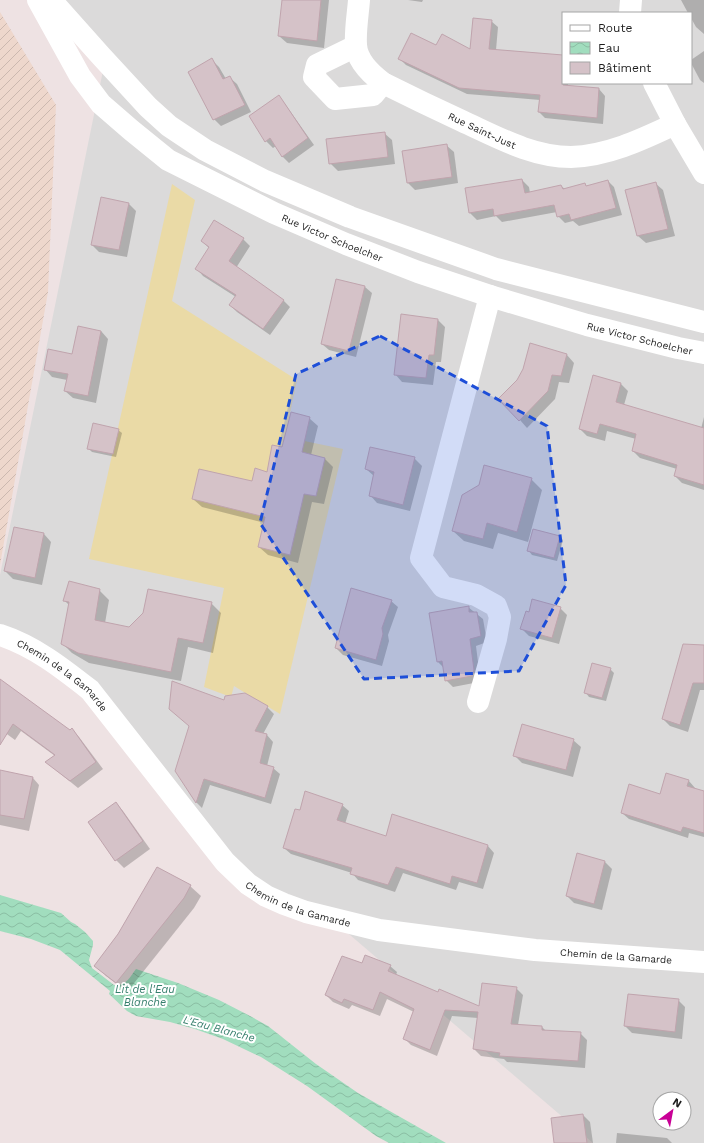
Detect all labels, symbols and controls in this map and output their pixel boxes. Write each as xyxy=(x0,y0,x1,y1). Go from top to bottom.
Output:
legend xyxy=(562,12,692,84)
text: Route xyxy=(598,21,632,35)
text: Eau xyxy=(598,41,620,55)
text: Bâtiment xyxy=(598,61,651,75)
street label: Rue Saint-Just xyxy=(447,110,518,151)
street label: Rue Victor Schoelcher xyxy=(280,212,385,263)
street label: Rue Victor Schoelcher xyxy=(586,320,694,356)
street label: Chemin de la Gamarde xyxy=(15,637,110,713)
street label: Chemin de la Gamarde xyxy=(244,879,352,928)
street label: Chemin de la Gamarde xyxy=(560,946,673,965)
water label: Lit de l'Eau Blanche xyxy=(115,983,175,1009)
water label: L'Eau Blanche xyxy=(182,1013,256,1045)
north arrow xyxy=(652,1091,692,1131)
text: N xyxy=(670,1095,684,1111)

